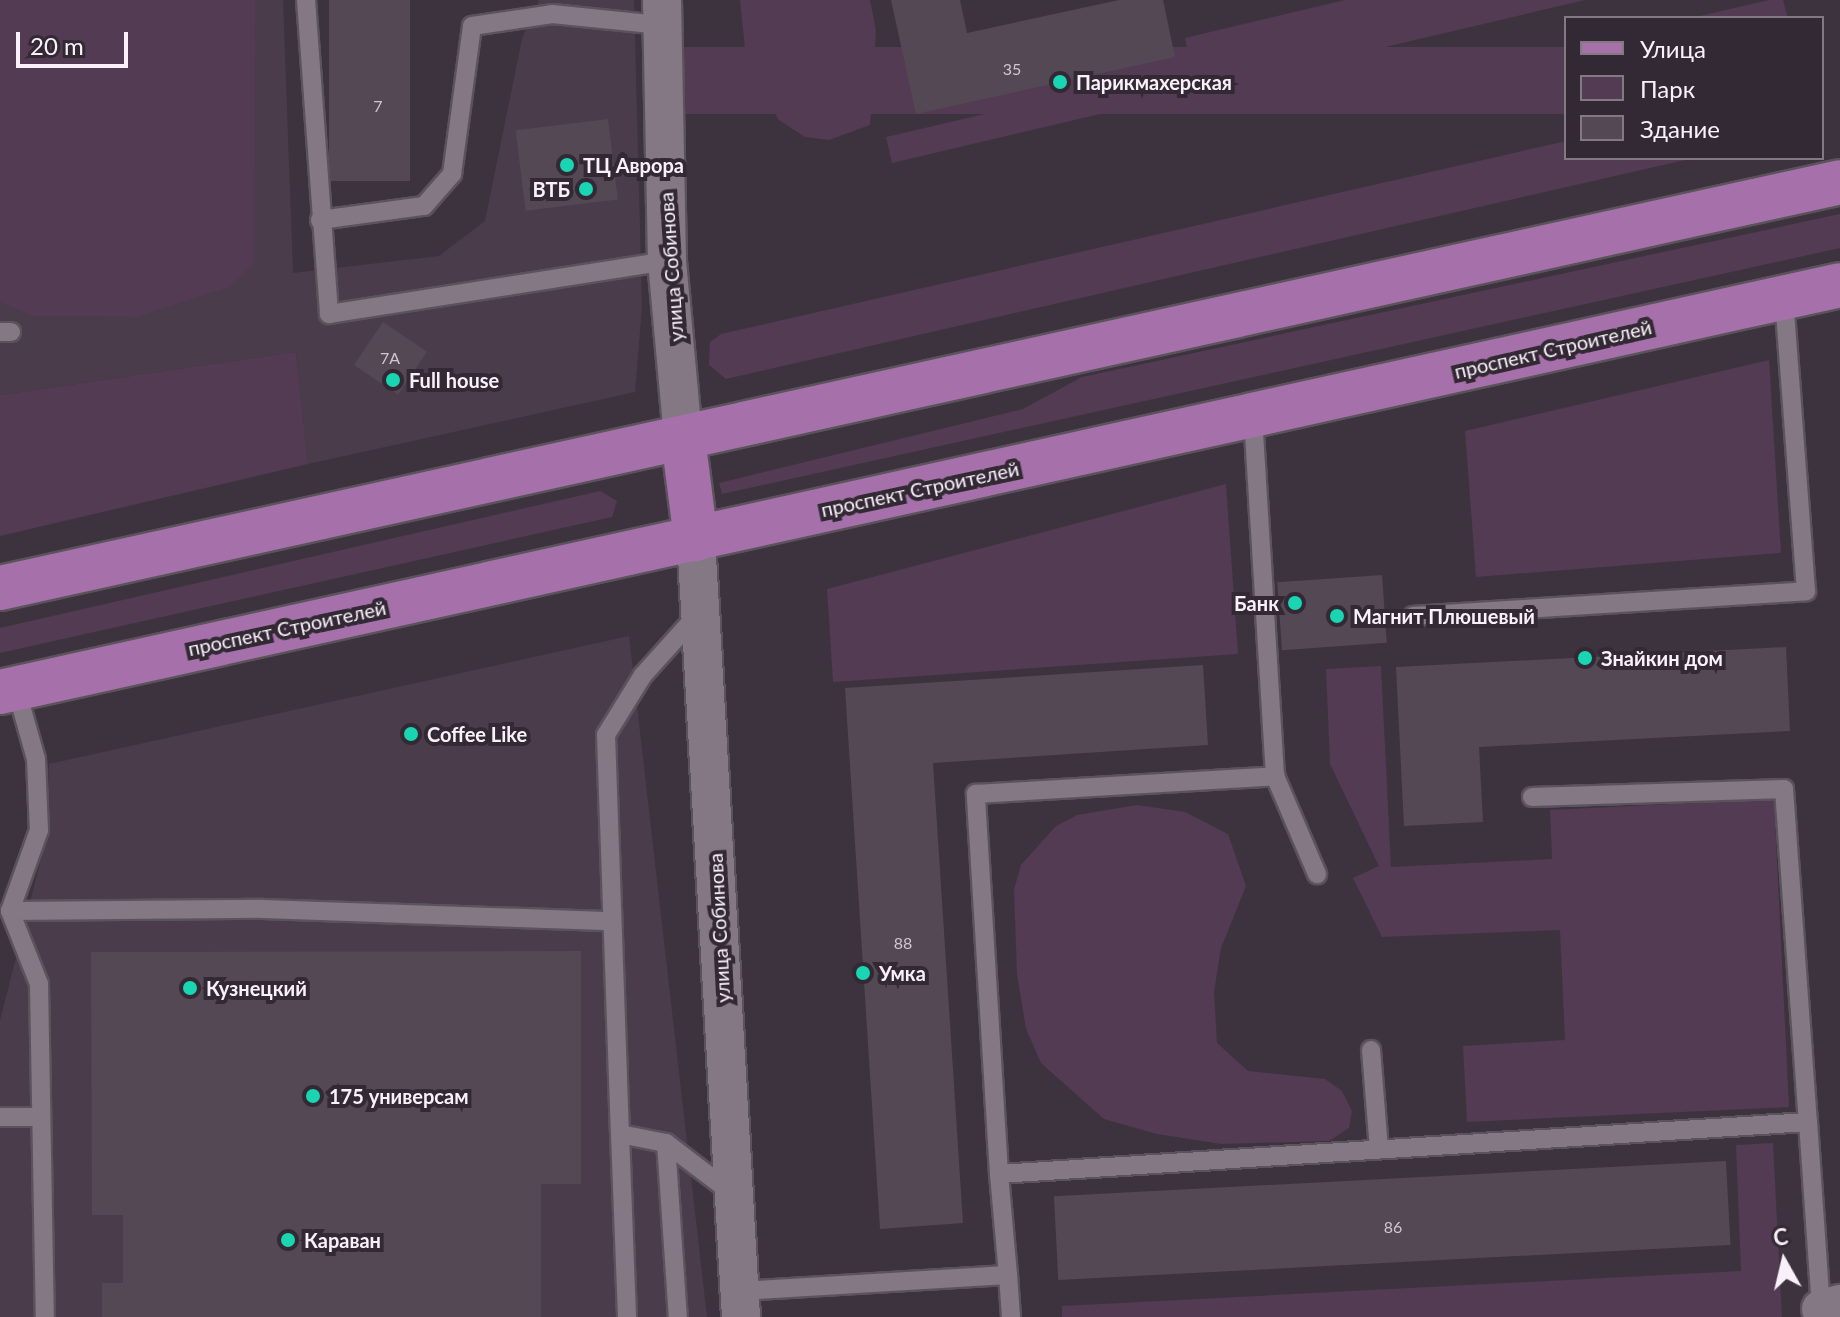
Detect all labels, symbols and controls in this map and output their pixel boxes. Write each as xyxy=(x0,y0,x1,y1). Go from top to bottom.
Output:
scale bar xyxy=(20,16,132,66)
legend xyxy=(1564,16,1824,160)
text: 20 m xyxy=(30,31,84,60)
text: Улица xyxy=(1640,34,1706,63)
house number: 35 xyxy=(1003,59,1021,79)
place label: Парикмахерская xyxy=(1076,70,1232,94)
marker: Парикмахерская xyxy=(1051,73,1069,91)
text: Парк xyxy=(1640,74,1695,103)
house number: 7 xyxy=(373,96,383,116)
text: Здание xyxy=(1640,114,1720,143)
place label: ТЦ Аврора xyxy=(583,153,684,177)
marker: ТЦ Аврора xyxy=(558,156,576,174)
place label: ВТБ xyxy=(532,177,570,201)
marker: ВТБ xyxy=(577,180,595,198)
street label: улица Собинова xyxy=(654,191,688,343)
street label: проспект Строителей xyxy=(1452,315,1654,383)
house number: 7А xyxy=(380,348,400,368)
place label: Full house xyxy=(409,368,499,392)
marker: Full house xyxy=(384,371,402,389)
street label: проспект Строителей xyxy=(819,456,1021,522)
place label: Банк xyxy=(1234,591,1279,615)
marker: Банк xyxy=(1286,594,1304,612)
street label: проспект Строителей xyxy=(186,595,388,661)
place label: Магнит Плюшевый xyxy=(1353,604,1535,628)
marker: Магнит Плюшевый xyxy=(1328,607,1346,625)
place label: Знайкин дом xyxy=(1601,646,1723,670)
marker: Знайкин дом xyxy=(1576,649,1594,667)
place label: Coffee Like xyxy=(427,722,527,746)
marker: Coffee Like xyxy=(402,725,420,743)
street label: улица Собинова xyxy=(703,853,735,1003)
house number: 88 xyxy=(894,933,912,953)
place label: Умка xyxy=(879,961,926,985)
marker: Умка xyxy=(854,964,872,982)
place label: Кузнецкий xyxy=(206,976,307,1000)
marker: Кузнецкий xyxy=(181,979,199,997)
place label: 175 универсам xyxy=(329,1084,468,1108)
marker: 175 универсам xyxy=(304,1087,322,1105)
house number: 86 xyxy=(1384,1217,1402,1237)
north arrow xyxy=(1744,1221,1824,1301)
text: С xyxy=(1772,1222,1790,1251)
place label: Караван xyxy=(304,1228,381,1252)
marker: Караван xyxy=(279,1231,297,1249)

